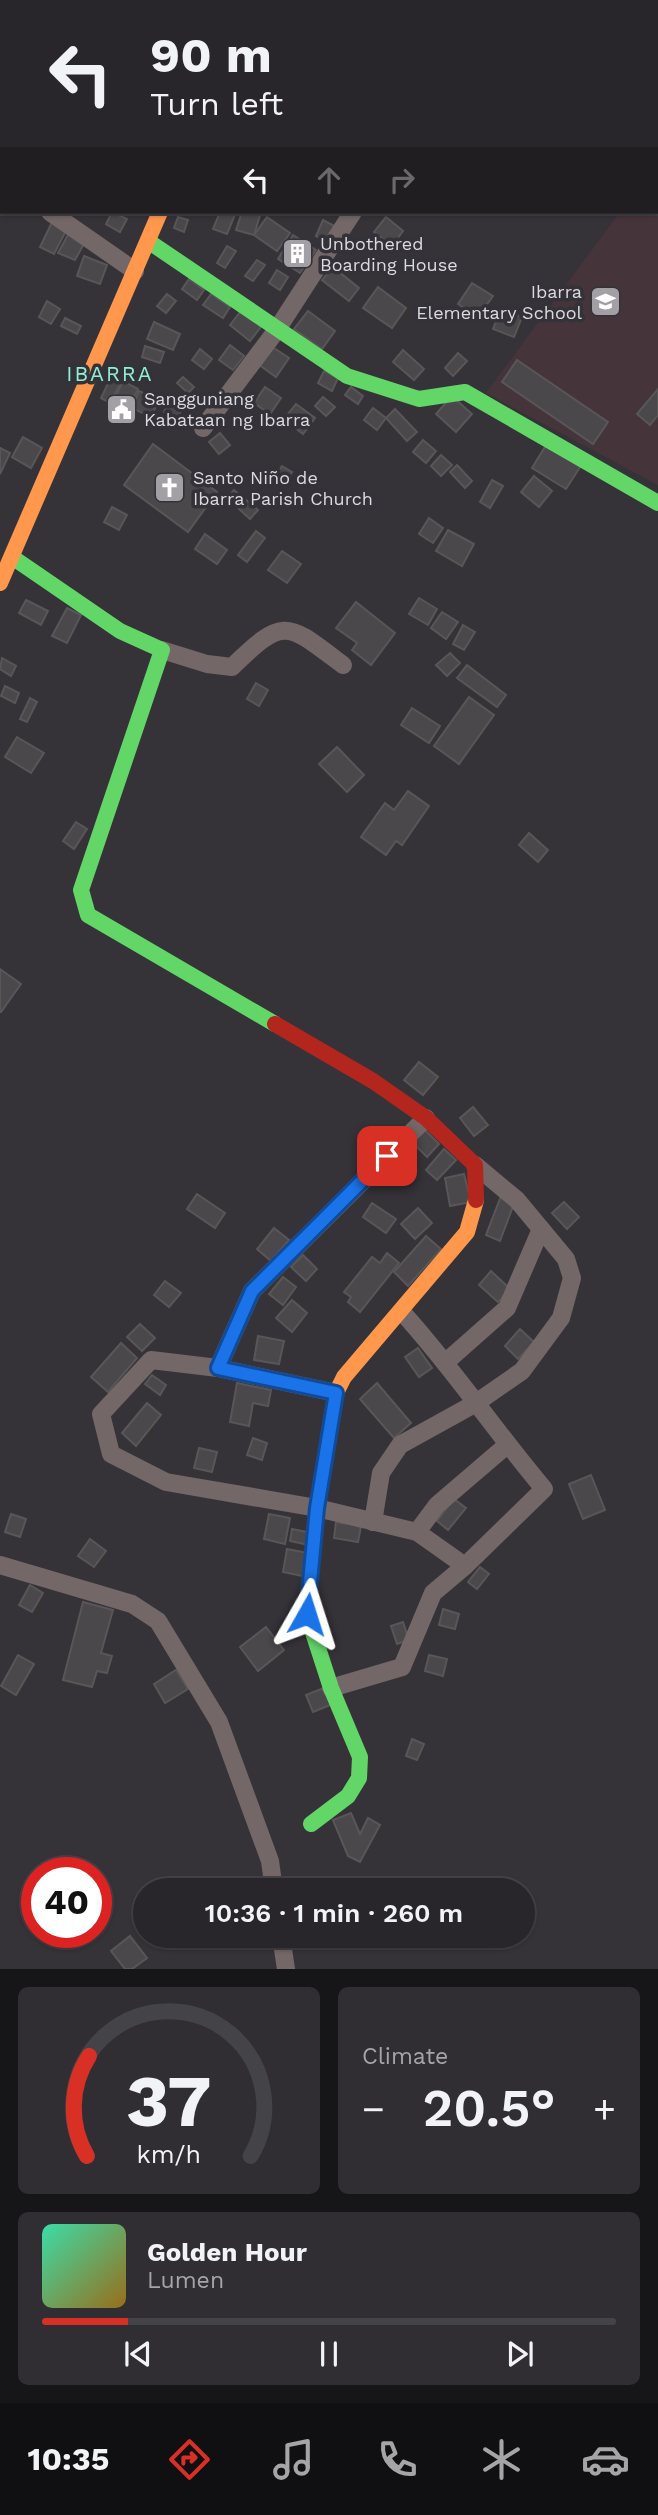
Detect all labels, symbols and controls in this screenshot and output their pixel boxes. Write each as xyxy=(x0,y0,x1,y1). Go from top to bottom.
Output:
text: 90 m xyxy=(150,26,272,84)
icon: left xyxy=(35,28,126,119)
text: Turn left xyxy=(150,85,283,123)
icon: left xyxy=(237,161,275,199)
icon: ahead xyxy=(310,161,348,199)
icon: right xyxy=(383,161,421,199)
place label: Unbothered Boarding House xyxy=(320,233,458,275)
building icon: Unbothered Boarding House xyxy=(280,237,314,271)
place label: Ibarra Elementary School xyxy=(416,281,582,323)
school or university icon: Ibarra Elementary School xyxy=(588,285,622,319)
district label: IBARRA xyxy=(66,361,154,386)
place label: Sangguniang Kabataan ng Ibarra xyxy=(144,388,310,430)
public building icon: Sangguniang Kabataan ng Ibarra xyxy=(104,392,138,426)
place label: Santo Niño de Ibarra Parish Church xyxy=(193,467,373,509)
church icon: Santo Niño de Ibarra Parish Church xyxy=(153,471,187,505)
pin xyxy=(357,1126,417,1186)
icon: arrive xyxy=(368,1137,406,1175)
position arrow xyxy=(270,1577,344,1651)
speed limit sign: 40 xyxy=(21,1857,112,1948)
text: 10:36 · 1 min · 260 m xyxy=(205,1898,463,1928)
text: Climate xyxy=(362,2043,448,2070)
text: 37 xyxy=(126,2059,212,2145)
text: 20.5° xyxy=(423,2078,555,2139)
text: − xyxy=(362,2087,385,2131)
text: + xyxy=(593,2087,616,2131)
text: km/h xyxy=(137,2140,201,2169)
text: Golden Hour xyxy=(147,2237,307,2267)
text: Lumen xyxy=(147,2267,224,2294)
icon: previous xyxy=(119,2335,157,2373)
icon: pause xyxy=(310,2335,348,2373)
icon: next xyxy=(501,2335,539,2373)
icon: directions xyxy=(165,2435,214,2484)
icon: music xyxy=(269,2435,318,2484)
icon: phone xyxy=(373,2435,422,2484)
icon: climate xyxy=(477,2435,526,2484)
icon: car xyxy=(581,2435,630,2484)
text: 10:35 xyxy=(28,2440,109,2478)

